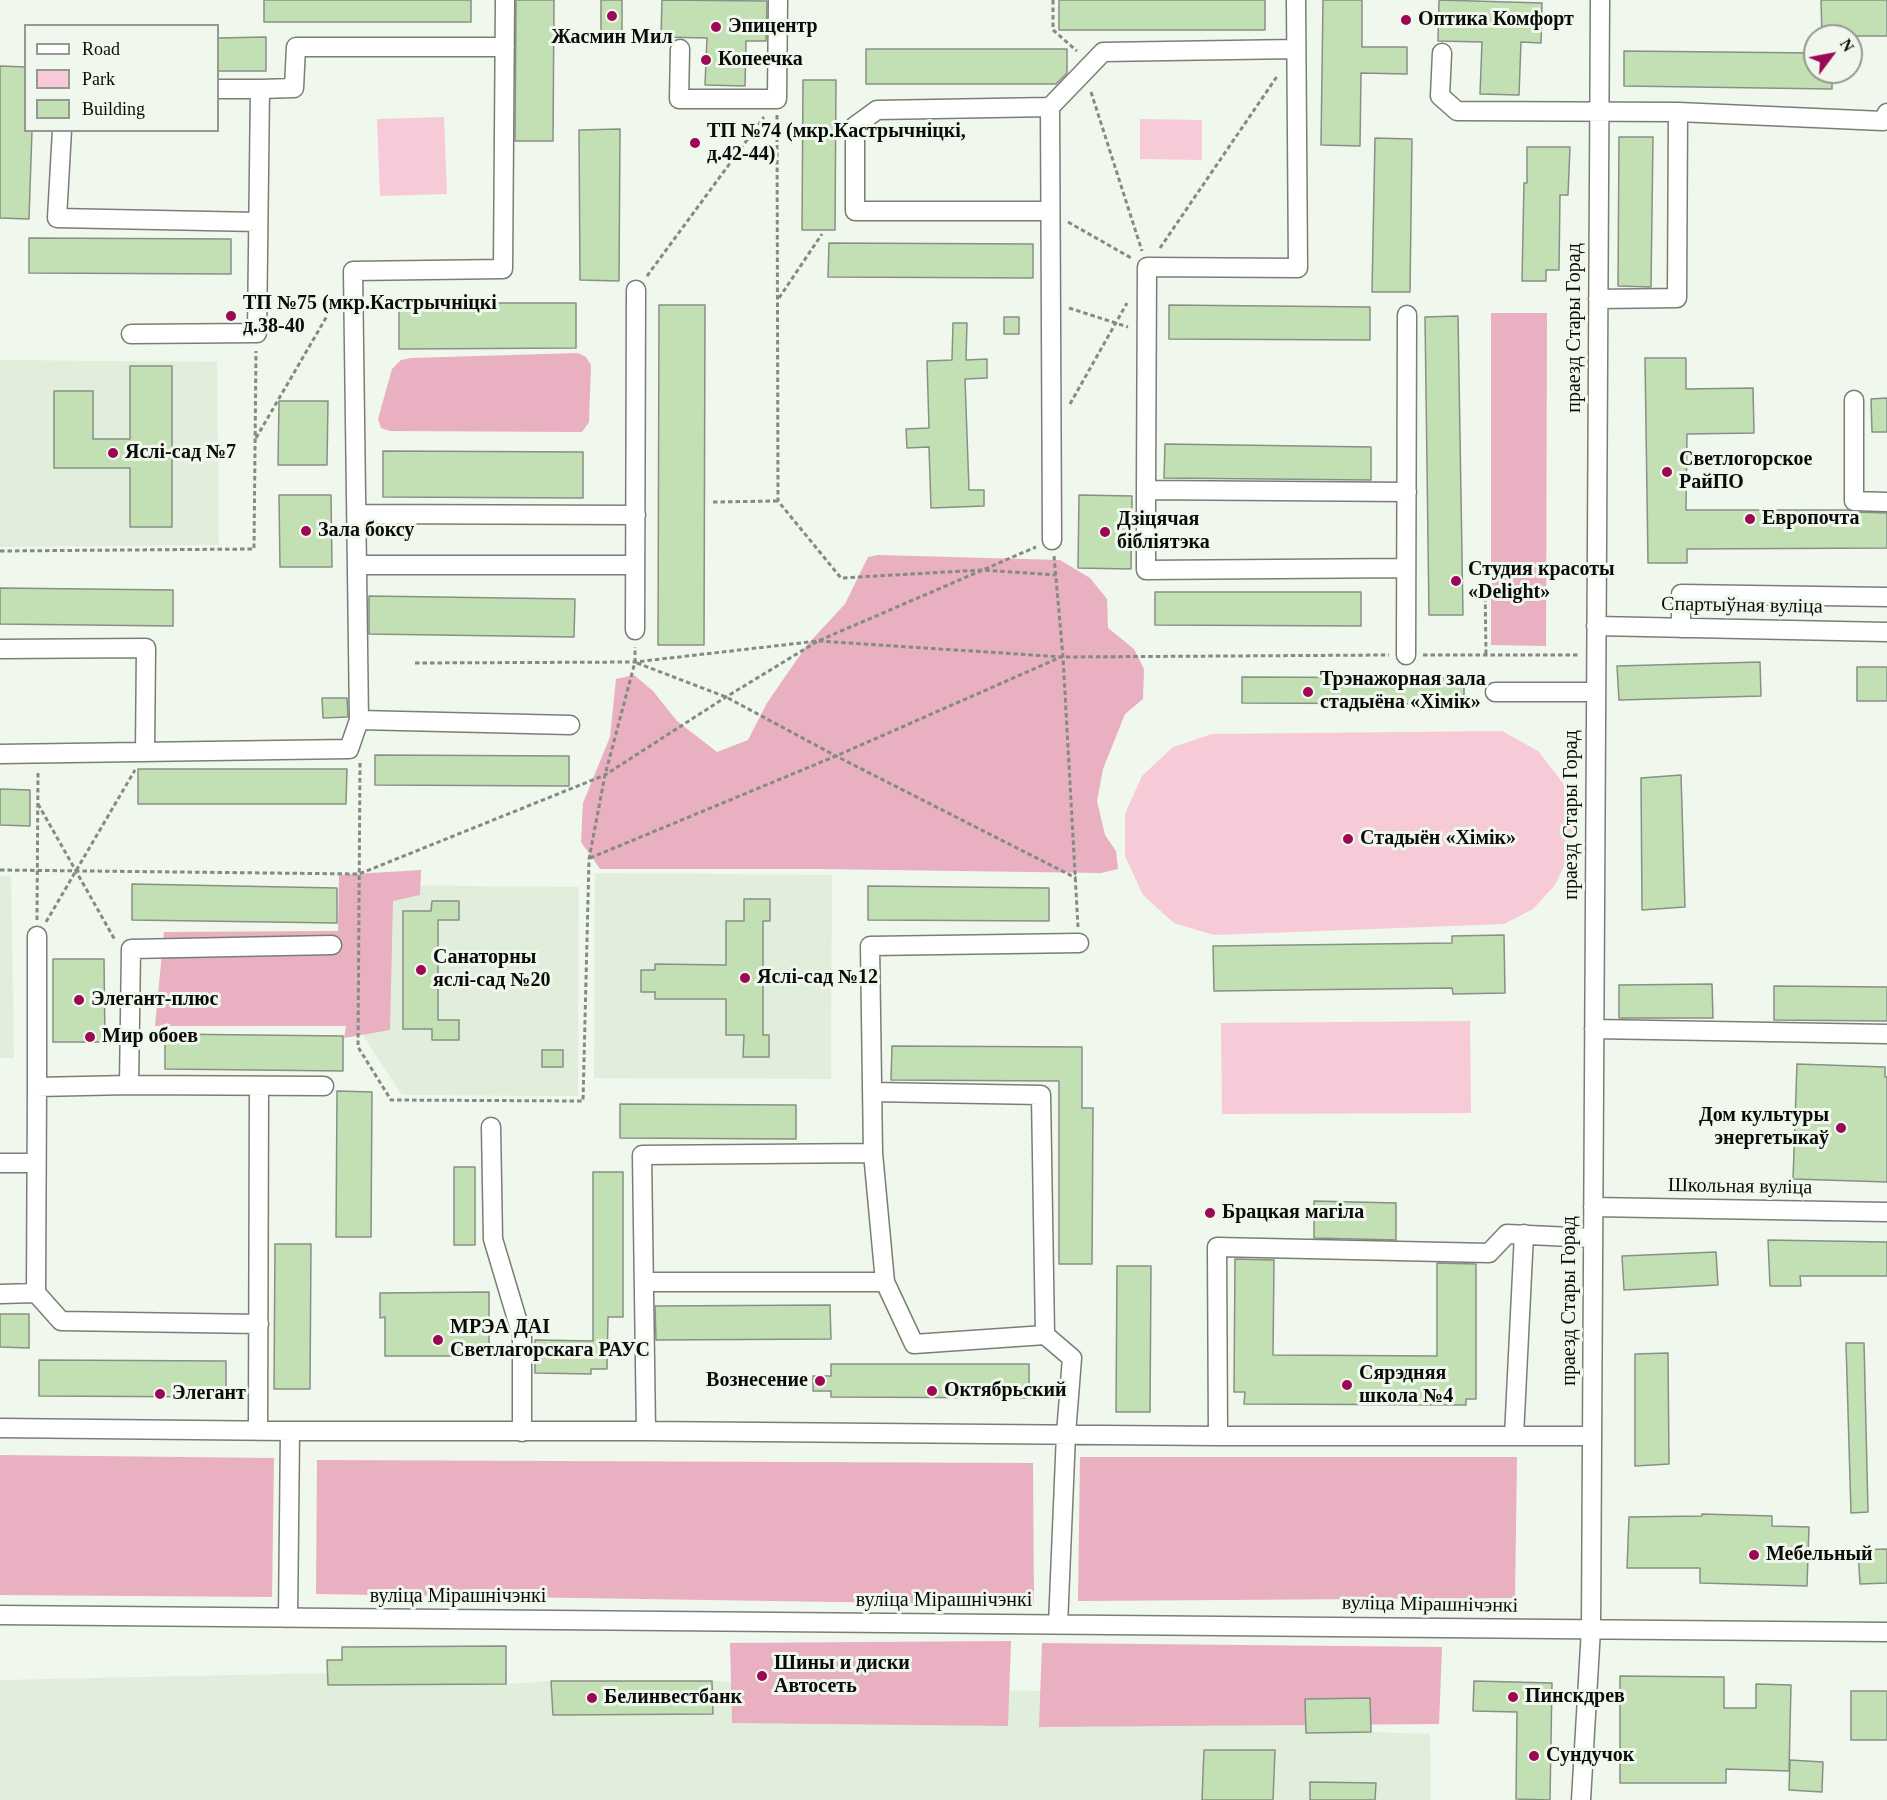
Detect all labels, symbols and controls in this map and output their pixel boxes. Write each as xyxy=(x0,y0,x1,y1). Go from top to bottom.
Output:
place label: Оптика Комфорт xyxy=(1418,8,1574,32)
marker: Жасмин Мил xyxy=(605,9,619,23)
marker: Оптика Комфорт xyxy=(1399,13,1413,27)
place label: Эпицентр xyxy=(728,15,818,39)
marker: Эпицентр xyxy=(709,20,723,34)
legend xyxy=(24,24,219,132)
north arrow xyxy=(1803,24,1863,84)
place label: Жасмин Мил xyxy=(551,26,673,50)
text: N xyxy=(1837,36,1857,55)
text: Road xyxy=(82,39,120,59)
place label: Копеечка xyxy=(718,48,803,72)
marker: Копеечка xyxy=(699,53,713,67)
text: Park xyxy=(82,69,115,89)
text: Building xyxy=(82,99,145,119)
place label: ТП №74 (мкр.Кастрычніцкі, д.42-44) xyxy=(707,120,966,167)
marker: ТП №74 (мкр.Кастрычніцкі, д.42-44) xyxy=(688,136,702,150)
street label: праезд Стары Горад xyxy=(1563,243,1587,413)
place label: ТП №75 (мкр.Кастрычніцкі д.38-40 xyxy=(243,292,497,339)
marker: ТП №75 (мкр.Кастрычніцкі д.38-40 xyxy=(224,309,238,323)
place label: Яслі-сад №7 xyxy=(125,441,236,465)
marker: Яслі-сад №7 xyxy=(106,446,120,460)
place label: Светлогорское РайПО xyxy=(1679,448,1812,495)
marker: Светлогорское РайПО xyxy=(1660,465,1674,479)
place label: Европочта xyxy=(1762,507,1860,531)
place label: Дзіцячая бібліятэка xyxy=(1117,508,1210,555)
marker: Европочта xyxy=(1743,512,1757,526)
place label: Зала боксу xyxy=(318,519,414,543)
marker: Зала боксу xyxy=(299,524,313,538)
marker: Дзіцячая бібліятэка xyxy=(1098,525,1112,539)
place label: Студия красоты «Delight» xyxy=(1468,558,1615,605)
marker: Студия красоты «Delight» xyxy=(1449,574,1463,588)
street label: Спартыўная вуліца xyxy=(1661,593,1823,619)
place label: Трэнажорная зала стадыёна «Хімік» xyxy=(1320,668,1486,715)
marker: Трэнажорная зала стадыёна «Хімік» xyxy=(1301,685,1315,699)
street label: праезд Стары Горад xyxy=(1560,730,1584,900)
place label: Стадыён «Хімік» xyxy=(1360,827,1516,851)
marker: Стадыён «Хімік» xyxy=(1341,832,1355,846)
place label: Санаторны яслі-сад №20 xyxy=(433,946,550,993)
marker: Санаторны яслі-сад №20 xyxy=(414,963,428,977)
place label: Яслі-сад №12 xyxy=(757,966,878,990)
marker: Яслі-сад №12 xyxy=(738,971,752,985)
place label: Элегант-плюс xyxy=(91,988,218,1012)
marker: Элегант-плюс xyxy=(72,993,86,1007)
place label: Мир обоев xyxy=(102,1025,198,1049)
marker: Мир обоев xyxy=(83,1030,97,1044)
place label: Дом культуры энергетыкаў xyxy=(1699,1104,1829,1151)
marker: Дом культуры энергетыкаў xyxy=(1834,1121,1848,1135)
street label: Школьная вуліца xyxy=(1668,1174,1812,1200)
place label: Брацкая магіла xyxy=(1222,1201,1364,1225)
marker: Брацкая магіла xyxy=(1203,1206,1217,1220)
street label: праезд Стары Горад xyxy=(1558,1216,1582,1386)
place label: МРЭА ДАІ Светлагорскага РАУС xyxy=(450,1316,650,1363)
marker: МРЭА ДАІ Светлагорскага РАУС xyxy=(431,1333,445,1347)
place label: Сярэдняя школа №4 xyxy=(1359,1362,1453,1409)
place label: Вознесение xyxy=(706,1369,808,1393)
marker: Вознесение xyxy=(813,1374,827,1388)
marker: Сярэдняя школа №4 xyxy=(1340,1378,1354,1392)
place label: Октябрьский xyxy=(944,1379,1067,1403)
place label: Элегант xyxy=(172,1382,246,1406)
marker: Октябрьский xyxy=(925,1384,939,1398)
marker: Элегант xyxy=(153,1387,167,1401)
place label: Мебельный xyxy=(1766,1543,1873,1567)
marker: Мебельный xyxy=(1747,1548,1761,1562)
street label: вуліца Мірашнічэнкі xyxy=(370,1585,546,1609)
street label: вуліца Мірашнічэнкі xyxy=(856,1589,1032,1613)
street label: вуліца Мірашнічэнкі xyxy=(1342,1591,1518,1619)
place label: Шины и диски Автосеть xyxy=(774,1652,910,1699)
marker: Шины и диски Автосеть xyxy=(755,1669,769,1683)
place label: Пинскдрев xyxy=(1525,1685,1625,1709)
place label: Белинвестбанк xyxy=(604,1686,742,1710)
marker: Пинскдрев xyxy=(1506,1690,1520,1704)
marker: Белинвестбанк xyxy=(585,1691,599,1705)
place label: Сундучок xyxy=(1546,1744,1634,1768)
marker: Сундучок xyxy=(1527,1749,1541,1763)

